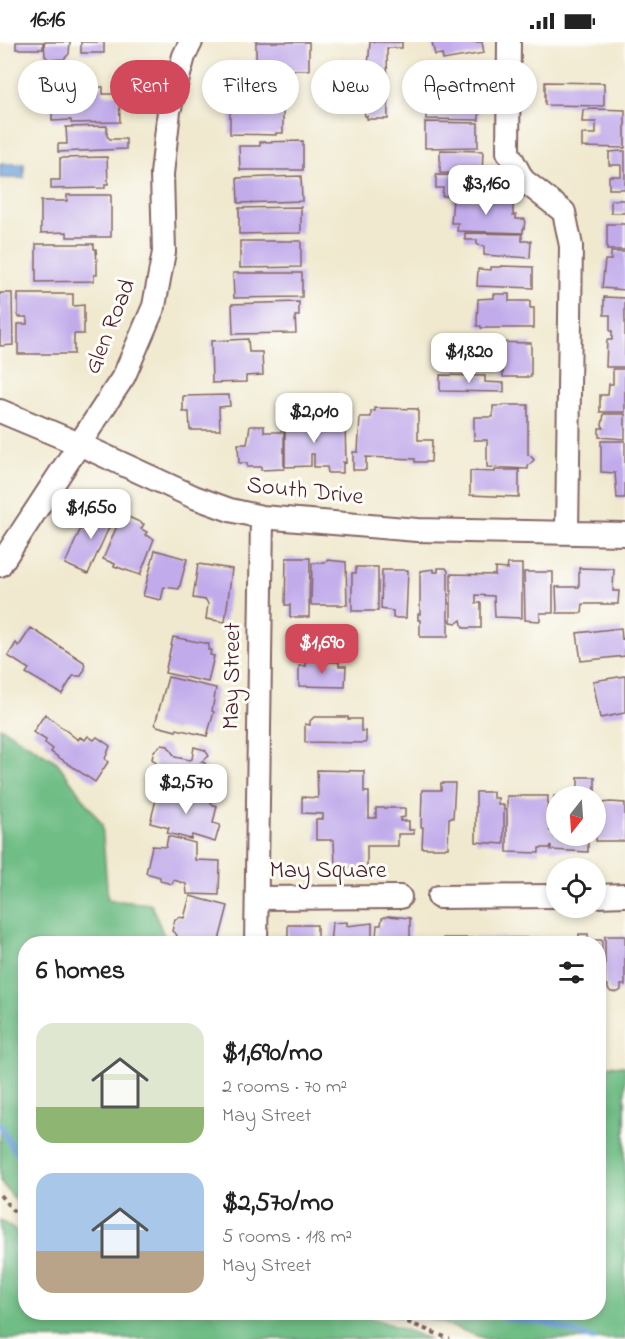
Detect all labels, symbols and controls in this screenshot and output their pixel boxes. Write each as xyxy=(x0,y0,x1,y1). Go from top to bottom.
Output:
text: 16:16 xyxy=(30,5,65,37)
chip: Buy xyxy=(18,60,98,114)
chip: Rent xyxy=(110,60,190,114)
chip: Filters xyxy=(202,60,299,114)
chip: New xyxy=(311,60,390,114)
chip: Apartment xyxy=(402,60,537,114)
pin: $3,160 xyxy=(437,165,535,216)
text: $3,160 xyxy=(462,170,510,199)
street label: Glen Road xyxy=(76,274,146,380)
pin: $1,820 xyxy=(420,333,518,384)
text: $1,820 xyxy=(445,338,493,367)
pin: $2,010 xyxy=(265,393,363,444)
text: $2,010 xyxy=(289,398,339,427)
street label: South Drive xyxy=(245,468,365,516)
pin: $1,650 xyxy=(42,489,140,540)
text: $1,650 xyxy=(66,494,116,523)
street label: May Street xyxy=(215,622,252,730)
pin: $1,690 xyxy=(273,624,371,675)
text: $1,690 xyxy=(299,629,345,658)
pin: $2,570 xyxy=(137,764,235,815)
text: $2,570 xyxy=(159,769,213,798)
north arrow xyxy=(546,786,606,846)
map controls xyxy=(546,786,606,918)
street label: May Square xyxy=(269,854,387,890)
button: locate xyxy=(546,858,606,918)
text: 6 homes xyxy=(36,953,125,991)
icon: filters xyxy=(555,956,588,989)
text: $1,690/mo xyxy=(222,1035,323,1073)
icon: home xyxy=(84,1047,156,1119)
text: 2 rooms · 70 m² xyxy=(222,1073,347,1102)
text: May Street xyxy=(222,1102,311,1131)
text: $2,570/mo xyxy=(222,1185,334,1223)
icon: home xyxy=(84,1197,156,1269)
text: 5 rooms · 118 m² xyxy=(222,1223,352,1252)
text: May Street xyxy=(222,1252,311,1281)

